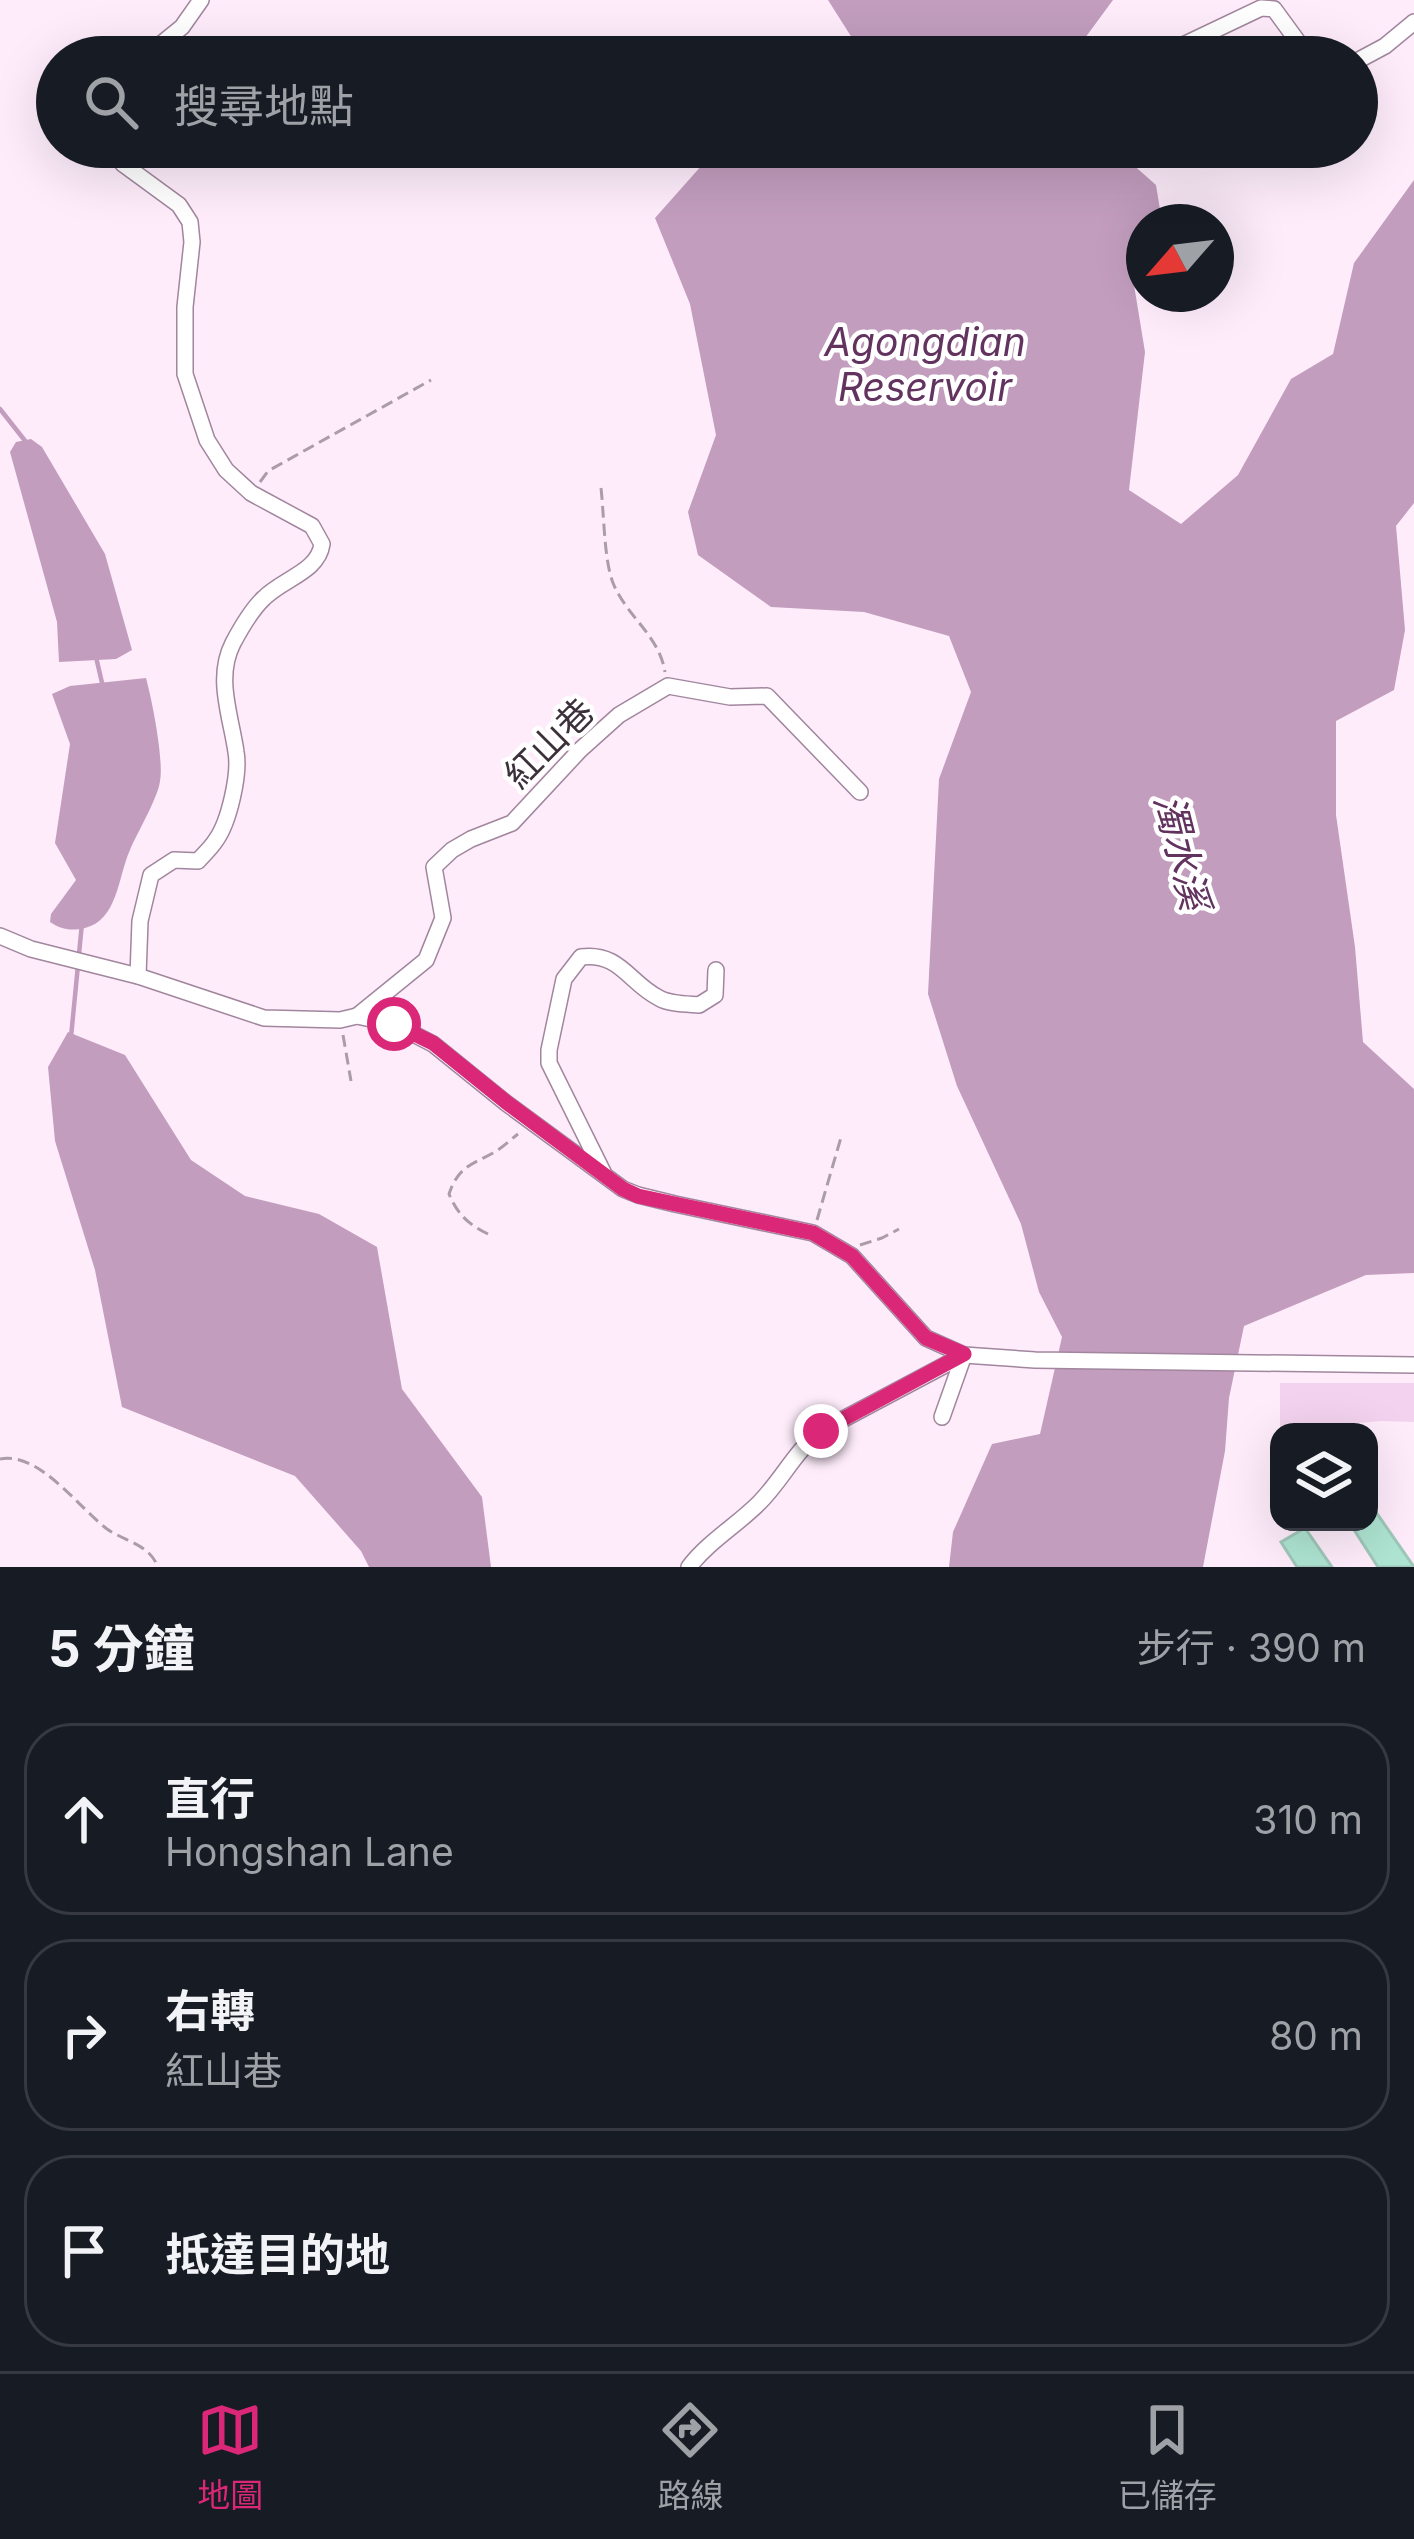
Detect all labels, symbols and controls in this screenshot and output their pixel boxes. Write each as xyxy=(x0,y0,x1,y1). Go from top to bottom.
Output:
search box xyxy=(36,36,1378,168)
icon: search xyxy=(78,69,144,135)
text: 搜尋地點 xyxy=(174,78,354,133)
north arrow xyxy=(1126,204,1234,312)
water label: Agongdian Reservoir xyxy=(823,318,1026,410)
street label: 紅山巷 xyxy=(495,689,603,797)
water label: 濁水溪 xyxy=(1146,789,1221,919)
route start xyxy=(367,997,421,1051)
route end xyxy=(794,1404,848,1458)
map controls xyxy=(1270,1423,1378,1531)
button: layers xyxy=(1270,1423,1378,1531)
text: 5 分鐘 xyxy=(48,1618,195,1679)
text: 步行 · 390 m xyxy=(1137,1624,1366,1671)
text: 直行 xyxy=(165,1771,255,1826)
icon: ahead xyxy=(51,1786,117,1852)
text: 310 m xyxy=(1253,1796,1363,1843)
text: Hongshan Lane xyxy=(165,1828,454,1875)
text: 右轉 xyxy=(165,1983,255,2038)
icon: right xyxy=(51,2002,117,2068)
text: 80 m xyxy=(1269,2012,1363,2059)
text: 紅山巷 xyxy=(165,2047,282,2094)
icon: arrive xyxy=(51,2218,117,2284)
text: 抵達目的地 xyxy=(165,2227,390,2282)
tab: 地圖 xyxy=(197,2397,263,2517)
tab: 路線 xyxy=(657,2397,723,2517)
tab: 已儲存 xyxy=(1118,2397,1217,2517)

